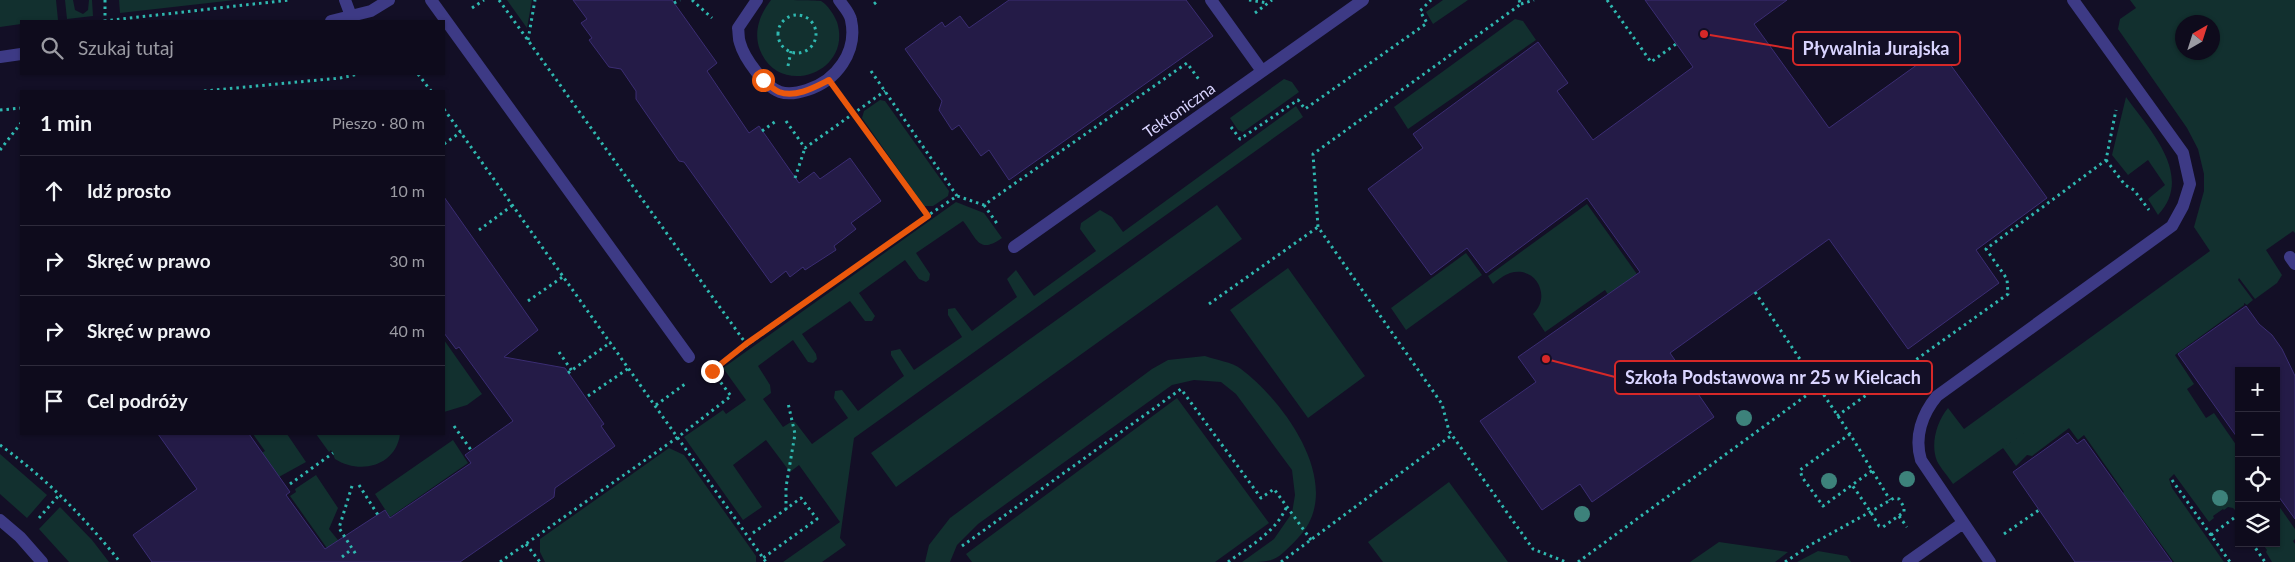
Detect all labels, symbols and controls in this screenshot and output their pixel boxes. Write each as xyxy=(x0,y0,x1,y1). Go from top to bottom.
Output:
north arrow xyxy=(2175,15,2220,60)
search box xyxy=(20,20,445,75)
callout: Pływalnia Jurajska xyxy=(1793,32,1960,65)
icon: search xyxy=(38,34,66,62)
text: Szukaj tutaj xyxy=(78,36,174,59)
text: Pływalnia Jurajska xyxy=(1803,37,1949,59)
route start xyxy=(752,69,775,92)
street label: Tektoniczna xyxy=(1139,78,1218,141)
text: 1 min xyxy=(40,110,92,135)
text: Pieszo · 80 m xyxy=(332,113,425,132)
icon: ahead xyxy=(40,177,68,205)
text: Idź prosto xyxy=(87,179,171,202)
text: 10 m xyxy=(389,181,425,200)
icon: right xyxy=(40,247,68,275)
text: Skręć w prawo xyxy=(87,249,211,272)
text: 30 m xyxy=(389,251,425,270)
icon: right xyxy=(40,317,68,345)
text: Skręć w prawo xyxy=(87,319,211,342)
text: 40 m xyxy=(389,321,425,340)
route end xyxy=(701,360,724,383)
callout: Szkoła Podstawowa nr 25 w Kielcach xyxy=(1615,361,1932,394)
text: Szkoła Podstawowa nr 25 w Kielcach xyxy=(1625,366,1921,388)
map controls xyxy=(2235,367,2280,547)
button: + xyxy=(2235,367,2280,412)
icon: arrive xyxy=(40,387,68,415)
text: Cel podróży xyxy=(87,389,188,412)
button: − xyxy=(2235,412,2280,457)
button: locate xyxy=(2235,457,2280,502)
button: layers xyxy=(2235,502,2280,547)

